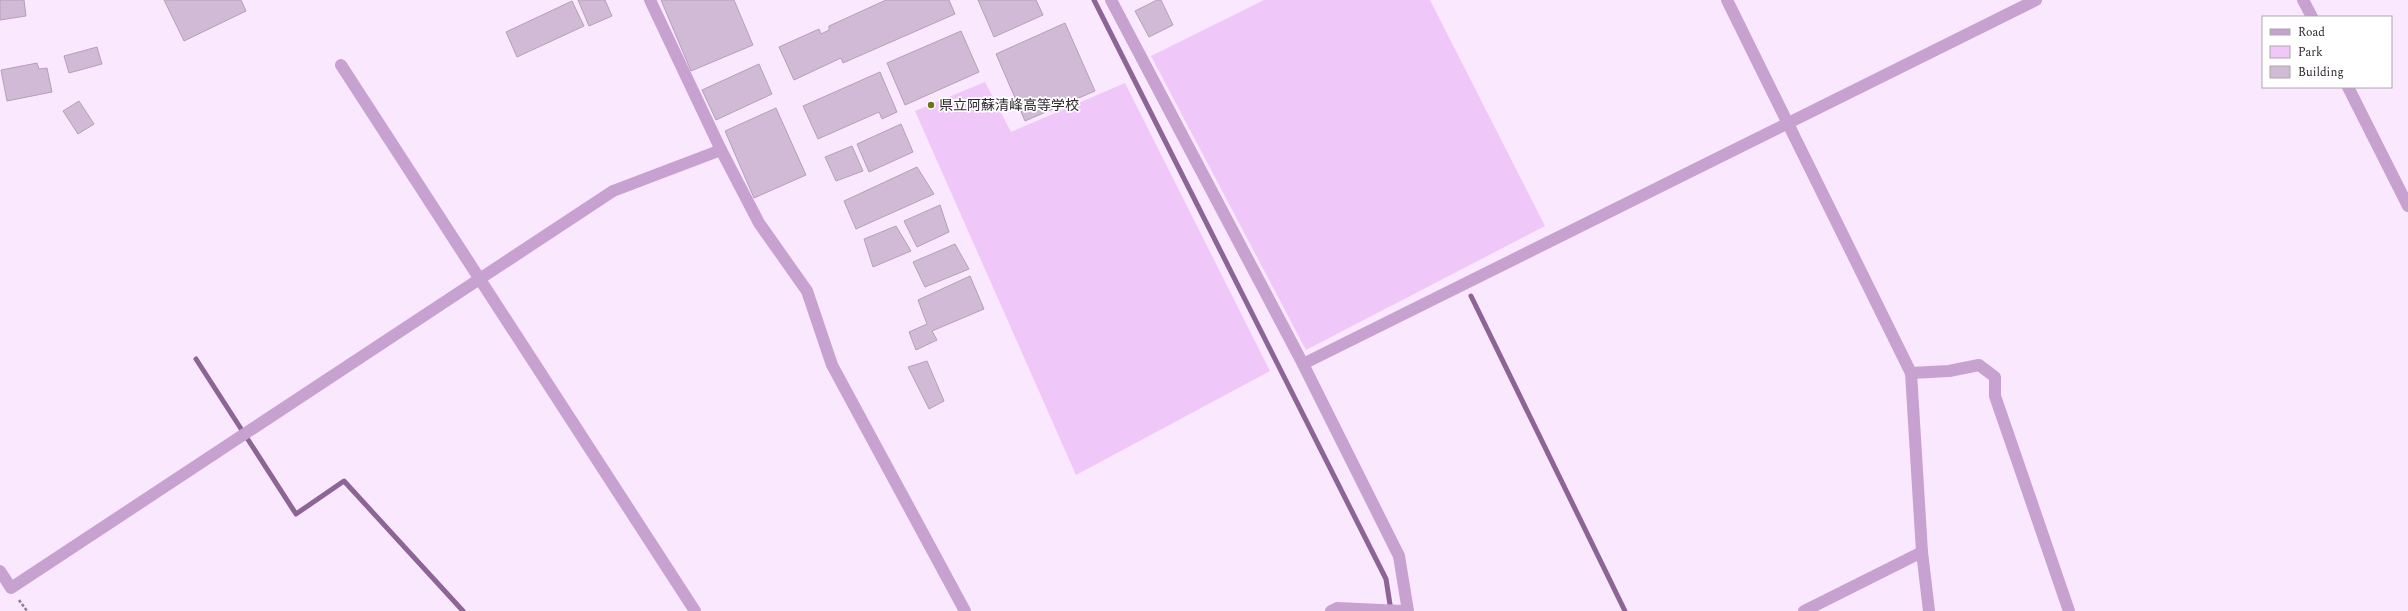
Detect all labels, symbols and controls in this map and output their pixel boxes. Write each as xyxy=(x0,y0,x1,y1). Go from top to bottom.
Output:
legend xyxy=(2262,16,2392,88)
text: Road xyxy=(2298,23,2325,42)
text: Park xyxy=(2298,43,2323,62)
text: Building xyxy=(2298,63,2344,82)
place label: 県立阿蘇清峰高等学校 xyxy=(939,95,1079,116)
marker: 県立阿蘇清峰高等学校 xyxy=(926,100,936,110)

